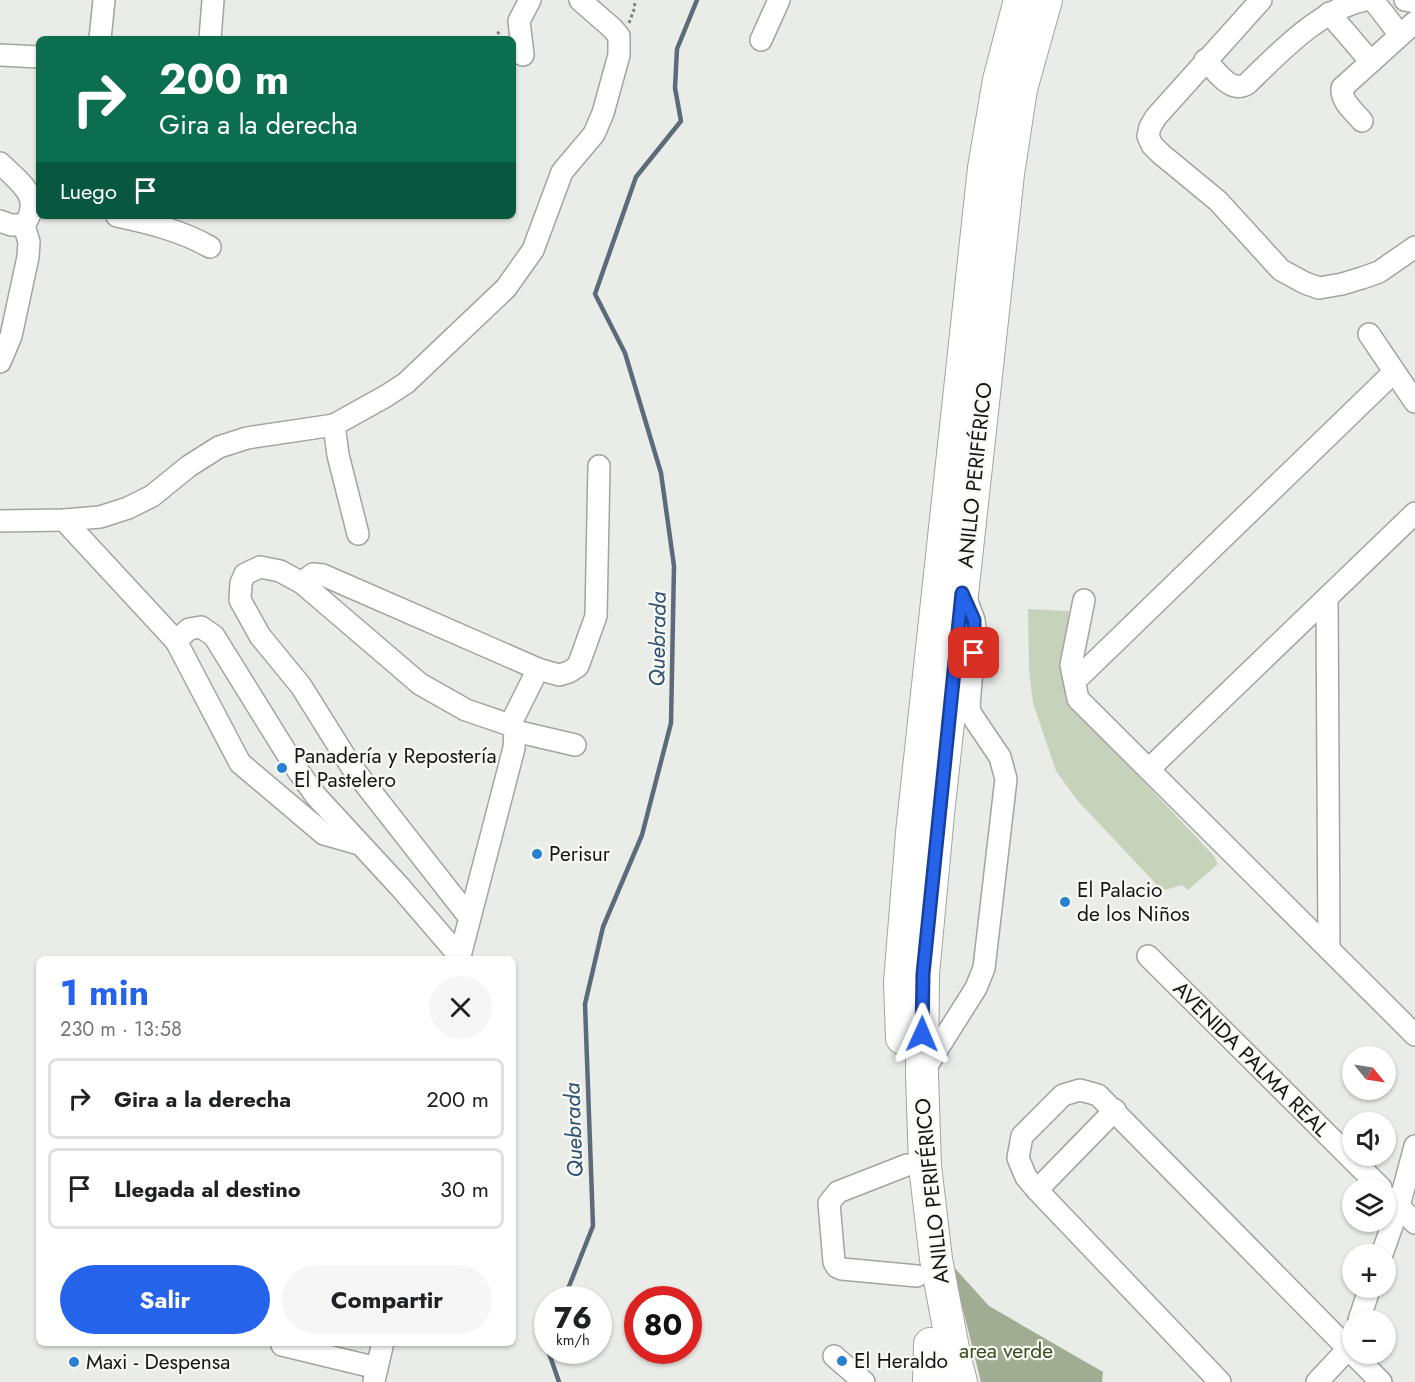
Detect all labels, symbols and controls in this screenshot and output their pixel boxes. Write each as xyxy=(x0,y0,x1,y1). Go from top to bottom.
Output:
text: 200 m xyxy=(159,49,289,110)
icon: right xyxy=(60,60,138,138)
text: Gira a la derecha xyxy=(159,105,358,144)
icon: arrive xyxy=(129,174,162,207)
text: Luego xyxy=(60,175,117,207)
street label: ANILLO PERIFÉRICO xyxy=(950,381,1000,569)
water label: Quebrada xyxy=(640,591,674,687)
pin xyxy=(948,627,999,678)
icon: arrive xyxy=(957,636,990,669)
place label: Panadería y Repostería El Pastelero xyxy=(294,741,497,795)
marker: Panadería y Repostería El Pastelero xyxy=(275,761,289,775)
place label: Perisur xyxy=(549,839,611,869)
marker: Perisur xyxy=(530,847,544,861)
place label: El Palacio de los Niños xyxy=(1077,875,1190,929)
marker: El Palacio de los Niños xyxy=(1058,895,1072,909)
text: 1 min xyxy=(60,966,149,1018)
street label: AVENIDA PALMA REAL xyxy=(1166,974,1336,1144)
button: close xyxy=(429,976,492,1039)
position arrow xyxy=(890,1002,954,1066)
text: 230 m · 13:58 xyxy=(60,1015,182,1044)
north arrow xyxy=(1342,1046,1396,1100)
map controls xyxy=(1342,1046,1396,1364)
icon: right xyxy=(63,1082,96,1115)
water label: Quebrada xyxy=(555,1082,591,1178)
text: Gira a la derecha xyxy=(114,1083,291,1115)
text: 200 m xyxy=(426,1083,489,1115)
street label: ANILLO PERIFÉRICO xyxy=(907,1097,957,1285)
button: sound xyxy=(1342,1112,1396,1166)
icon: arrive xyxy=(63,1172,96,1205)
text: Llegada al destino xyxy=(114,1173,301,1205)
text: 30 m xyxy=(440,1173,489,1205)
button: layers xyxy=(1342,1178,1396,1232)
button: + xyxy=(1342,1244,1396,1298)
button: Salir xyxy=(60,1265,270,1334)
button: Compartir xyxy=(282,1265,492,1334)
speed limit sign: 80 xyxy=(624,1286,702,1364)
text: 76 xyxy=(554,1296,592,1339)
button: − xyxy=(1342,1310,1396,1364)
text: km/h xyxy=(556,1329,590,1351)
park label: area verde xyxy=(959,1336,1053,1366)
place label: El Heraldo xyxy=(854,1346,948,1376)
place label: Maxi - Despensa xyxy=(86,1347,230,1377)
marker: El Heraldo xyxy=(835,1354,849,1368)
marker: Maxi - Despensa xyxy=(67,1355,81,1369)

